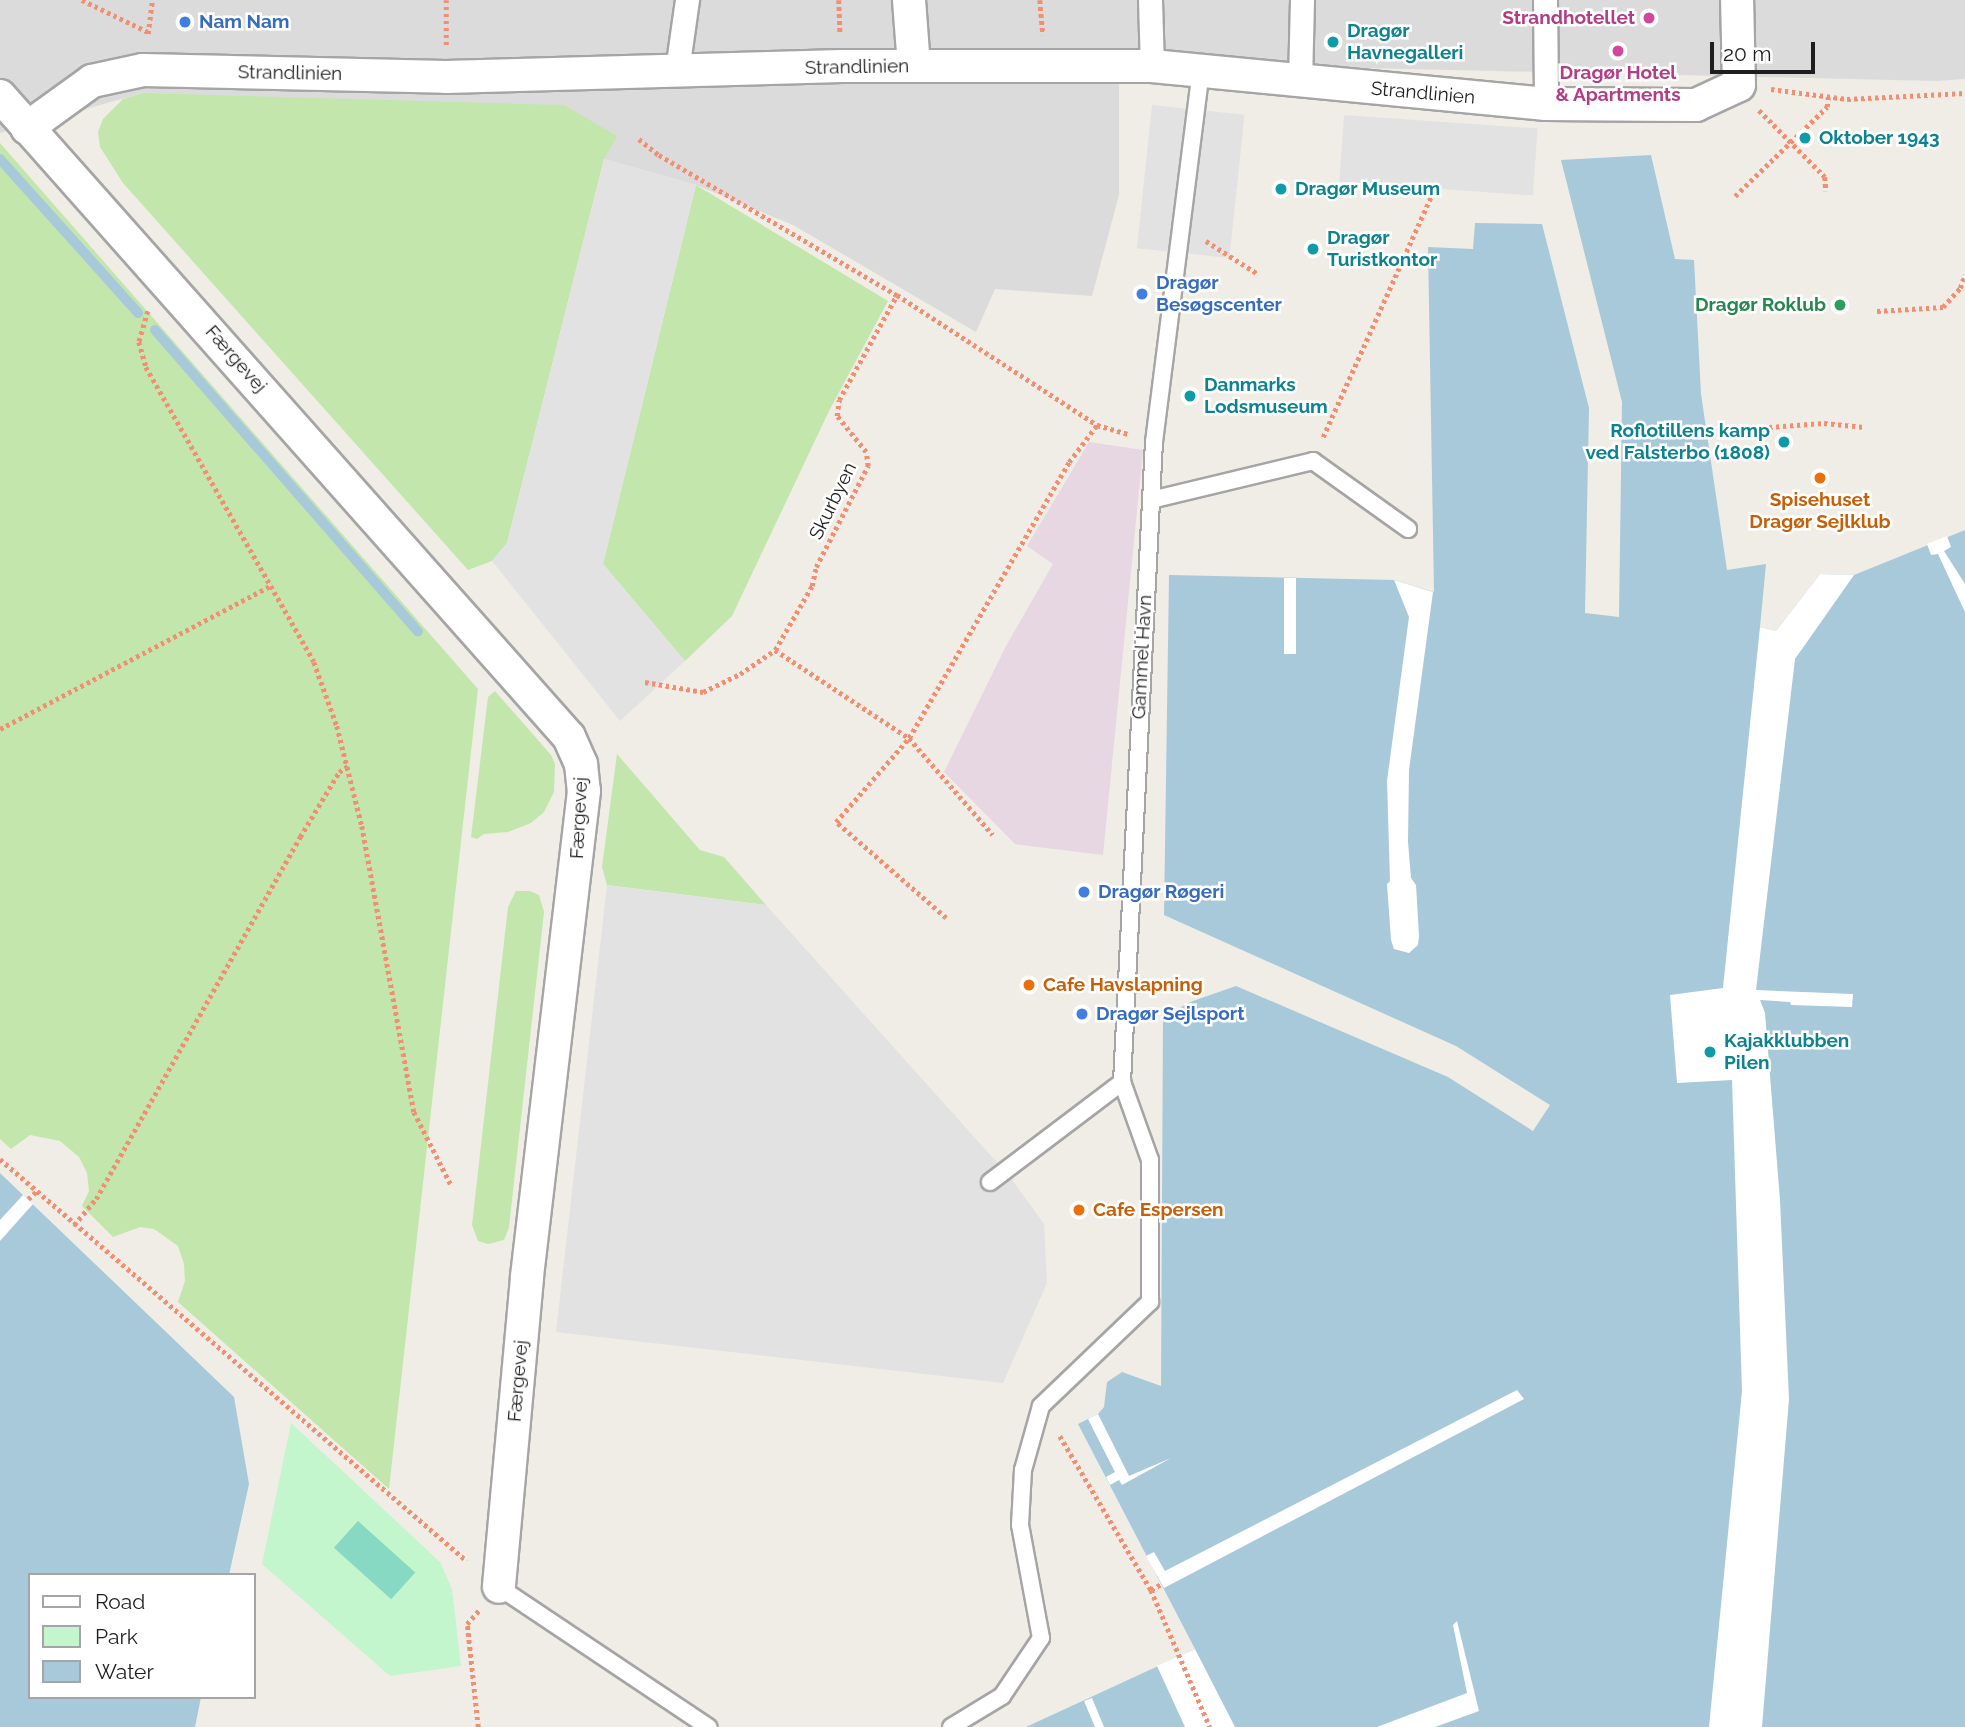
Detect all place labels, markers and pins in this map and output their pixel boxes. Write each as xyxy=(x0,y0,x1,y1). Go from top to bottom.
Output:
place label: Strandhotellet xyxy=(1502,7,1635,29)
marker: Strandhotellet xyxy=(1641,10,1657,26)
place label: Nam Nam xyxy=(199,11,290,33)
marker: Nam Nam xyxy=(177,14,193,30)
place label: Dragør Havnegalleri xyxy=(1347,20,1463,64)
marker: Dragør Havnegalleri xyxy=(1325,34,1341,50)
marker: Dragør Hotel & Apartments xyxy=(1610,43,1626,59)
place label: Dragør Hotel & Apartments xyxy=(1555,62,1681,106)
place label: Oktober 1943 xyxy=(1819,127,1940,149)
marker: Oktober 1943 xyxy=(1797,130,1813,146)
place label: Dragør Museum xyxy=(1295,178,1441,200)
marker: Dragør Museum xyxy=(1273,181,1289,197)
place label: Dragør Turistkontor xyxy=(1327,227,1437,271)
marker: Dragør Turistkontor xyxy=(1305,241,1321,257)
place label: Dragør Besøgscenter xyxy=(1156,272,1282,316)
marker: Dragør Besøgscenter xyxy=(1134,286,1150,302)
place label: Dragør Roklub xyxy=(1695,294,1826,316)
marker: Dragør Roklub xyxy=(1832,297,1848,313)
place label: Danmarks Lodsmuseum xyxy=(1204,374,1328,418)
marker: Danmarks Lodsmuseum xyxy=(1182,388,1198,404)
place label: Roflotillens kamp ved Falsterbo (1808) xyxy=(1586,420,1770,464)
marker: Roflotillens kamp ved Falsterbo (1808) xyxy=(1776,434,1792,450)
marker: Spisehuset Dragør Sejlklub xyxy=(1812,470,1828,486)
place label: Spisehuset Dragør Sejlklub xyxy=(1749,489,1891,533)
place label: Dragør Røgeri xyxy=(1098,881,1225,903)
marker: Dragør Røgeri xyxy=(1076,884,1092,900)
place label: Cafe Havslapning xyxy=(1043,974,1203,996)
marker: Cafe Havslapning xyxy=(1021,977,1037,993)
place label: Dragør Sejlsport xyxy=(1096,1003,1245,1025)
marker: Dragør Sejlsport xyxy=(1074,1006,1090,1022)
place label: Kajakklubben Pilen xyxy=(1724,1030,1849,1074)
marker: Kajakklubben Pilen xyxy=(1702,1044,1718,1060)
place label: Cafe Espersen xyxy=(1093,1199,1224,1221)
marker: Cafe Espersen xyxy=(1071,1202,1087,1218)

